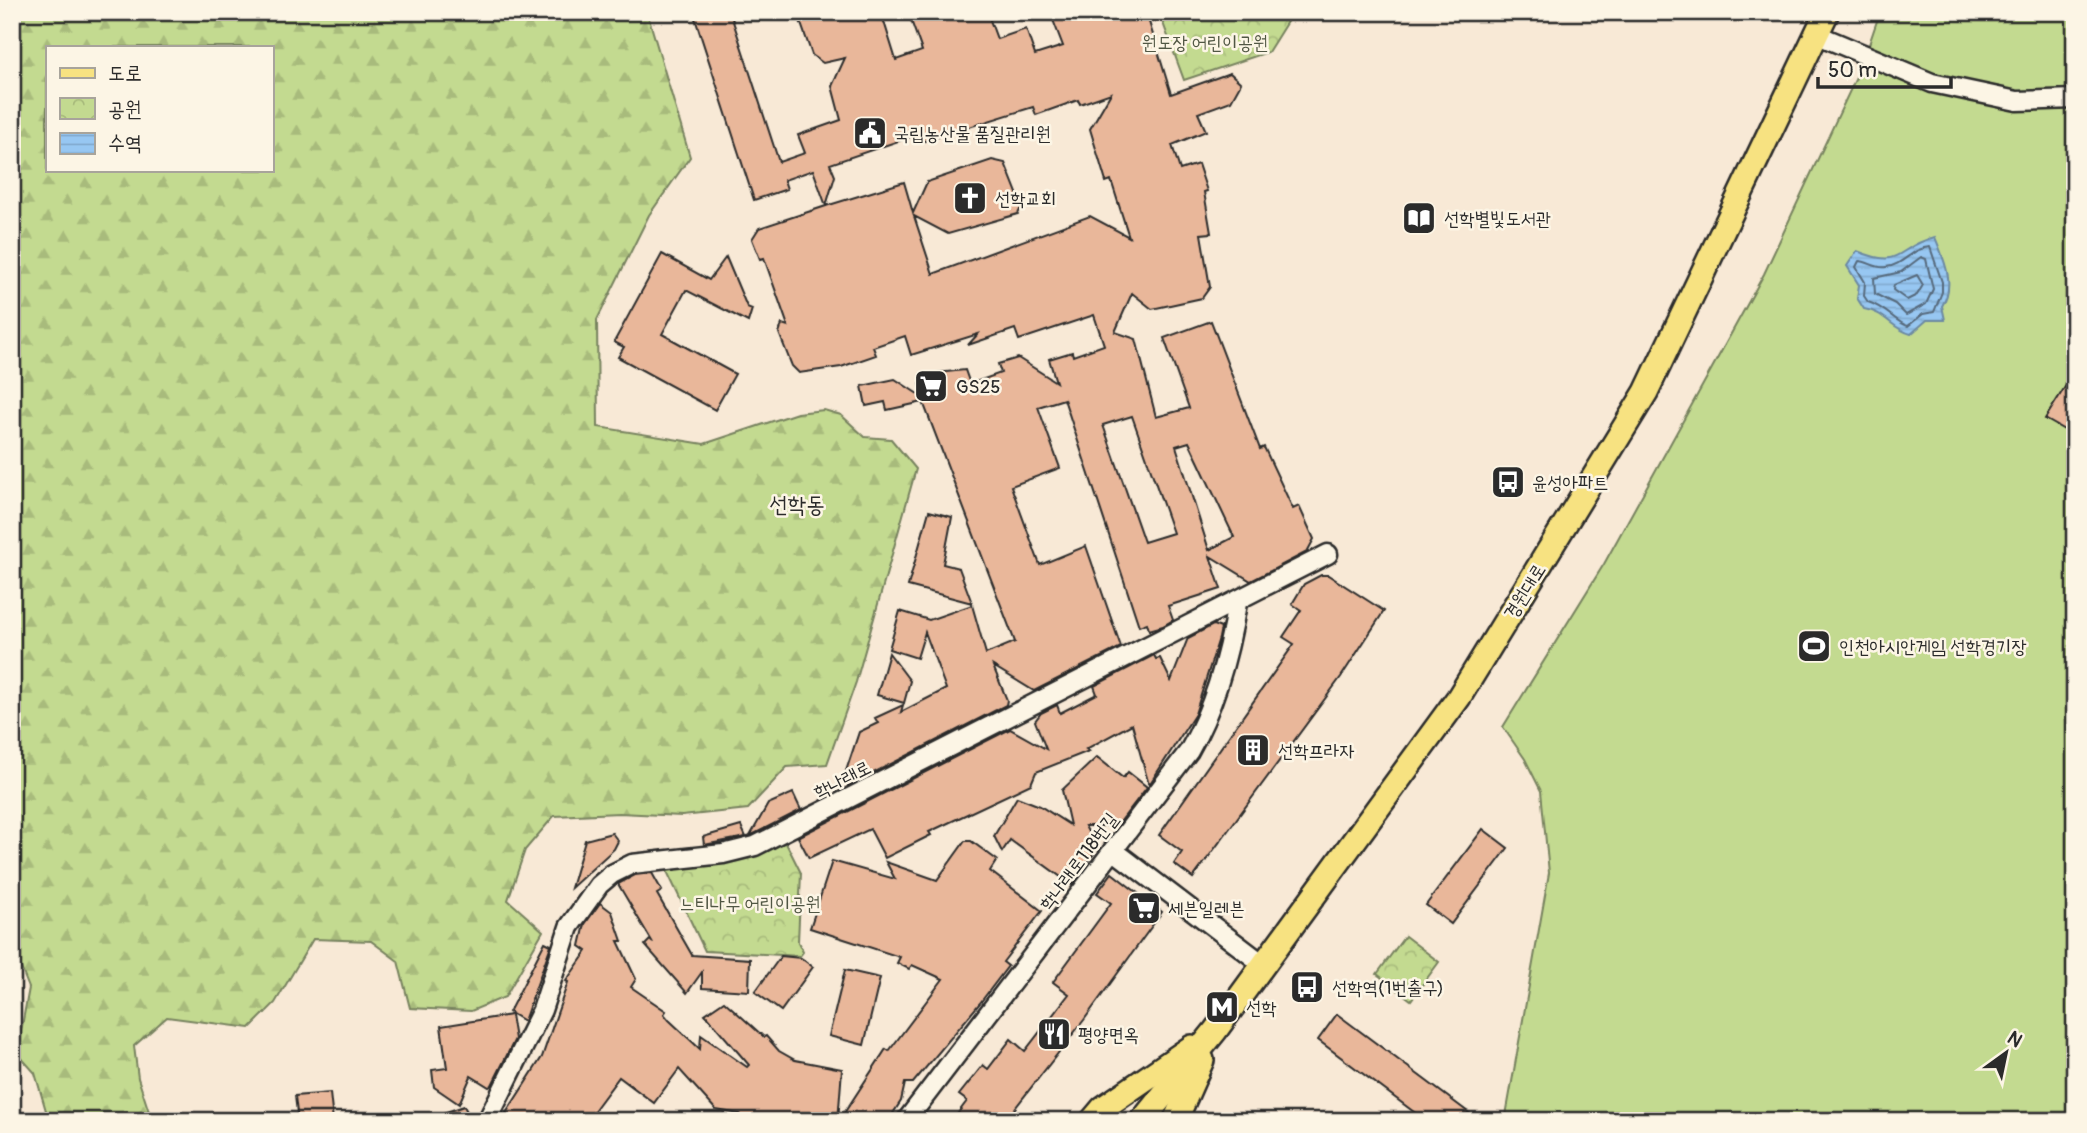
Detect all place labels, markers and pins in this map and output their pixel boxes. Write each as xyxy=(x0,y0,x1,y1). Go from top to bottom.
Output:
public building icon: 국립농산물 품질관리원 xyxy=(851,114,889,152)
place label: 국립농산물 품질관리원 xyxy=(894,122,1051,146)
church icon: 선학교회 xyxy=(951,179,989,217)
place label: 선학교회 xyxy=(995,187,1056,211)
library icon: 선학별빛도서관 xyxy=(1400,199,1438,237)
place label: 선학별빛도서관 xyxy=(1444,207,1551,231)
supermarket icon: GS25 xyxy=(912,367,950,405)
place label: GS25 xyxy=(956,375,1001,399)
bus stop icon: 윤성아파트 xyxy=(1489,463,1527,501)
place label: 윤성아파트 xyxy=(1532,471,1608,495)
sports icon: 인천아시안게임 선학경기장 xyxy=(1795,627,1833,665)
place label: 인천아시안게임 선학경기장 xyxy=(1839,635,2027,659)
building icon: 선학프라자 xyxy=(1234,731,1272,769)
place label: 선학프라자 xyxy=(1278,739,1354,763)
supermarket icon: 세븐일레븐 xyxy=(1125,889,1163,927)
place label: 세븐일레븐 xyxy=(1168,897,1244,921)
bus stop icon: 선학역(1번출구) xyxy=(1288,968,1326,1006)
place label: 선학역(1번출구) xyxy=(1332,976,1444,1000)
metro station icon: 선학 xyxy=(1203,988,1241,1026)
place label: 선학 xyxy=(1246,996,1277,1020)
restaurant icon: 평양면옥 xyxy=(1035,1015,1073,1053)
place label: 평양면옥 xyxy=(1078,1023,1139,1047)

